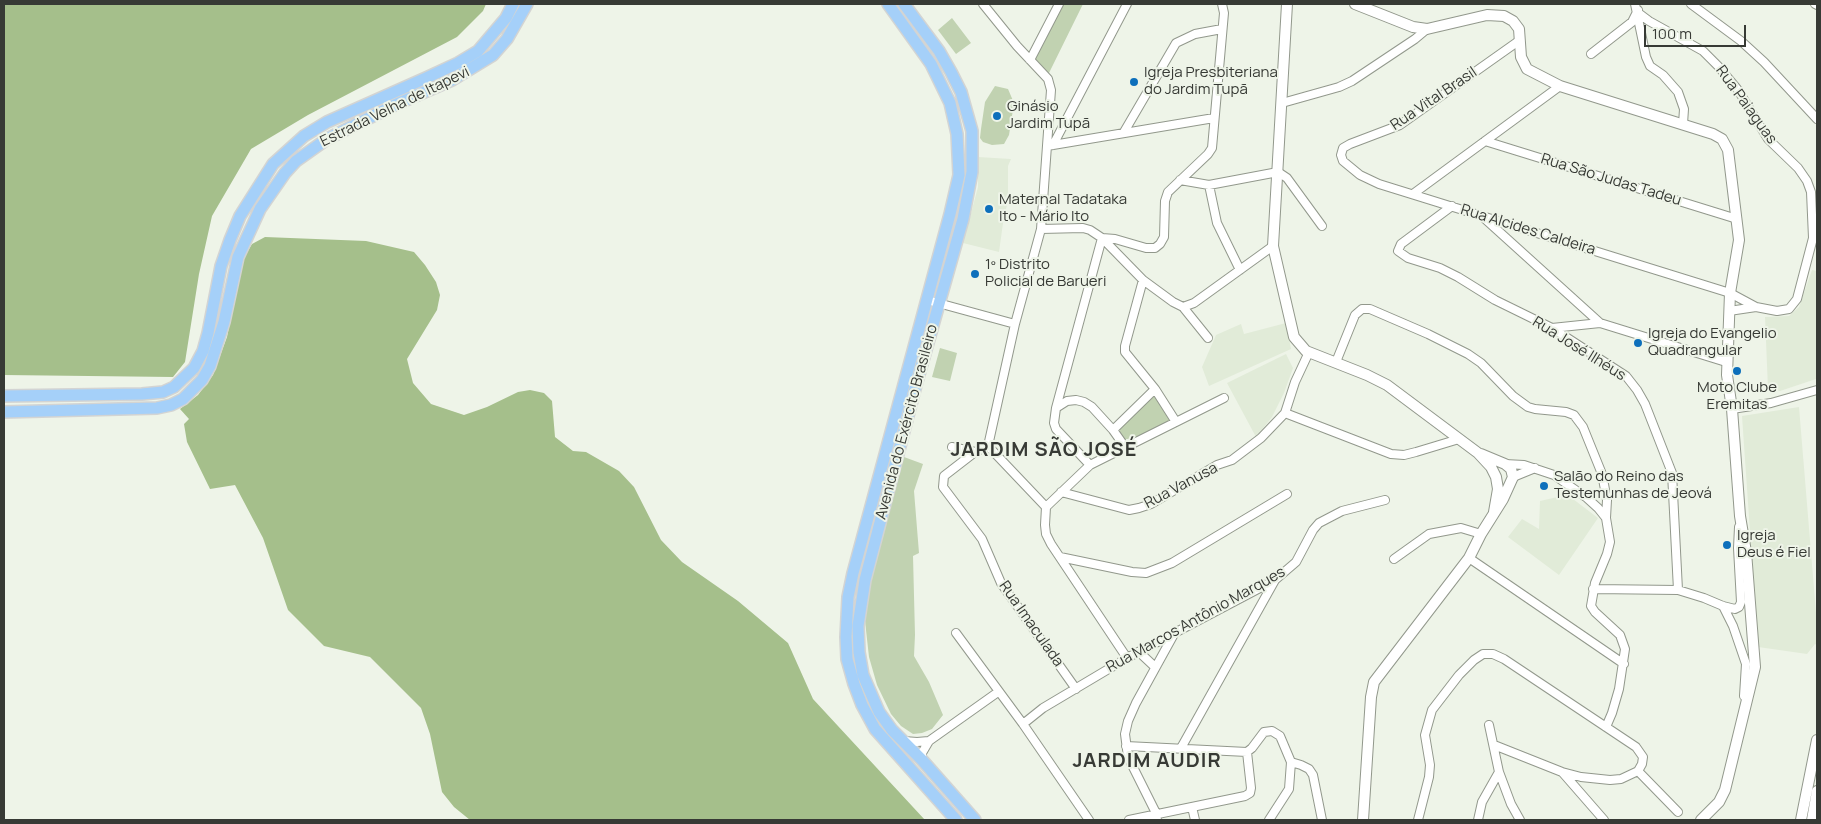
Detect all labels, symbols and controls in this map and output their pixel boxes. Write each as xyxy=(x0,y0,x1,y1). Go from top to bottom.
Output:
scale bar xyxy=(1646,15,1748,47)
text: 100 m xyxy=(1652,23,1692,44)
street label: Rua Paiaguas xyxy=(1712,62,1780,148)
street label: Estrada Velha de Itapevi xyxy=(317,63,473,151)
street label: Rua Vital Brasil xyxy=(1387,63,1481,135)
place label: Igreja Presbiteriana do Jardim Tupã xyxy=(1144,64,1278,99)
marker: Igreja Presbiteriana do Jardim Tupã xyxy=(1128,76,1140,88)
place label: Ginásio Jardim Tupã xyxy=(1007,98,1090,133)
marker: Ginásio Jardim Tupã xyxy=(991,110,1003,122)
street label: Rua São Judas Tadeu xyxy=(1539,150,1683,210)
place label: Maternal Tadataka Ito - Mário Ito xyxy=(999,191,1127,226)
street label: Rua Alcides Caldeira xyxy=(1458,201,1598,259)
marker: Maternal Tadataka Ito - Mário Ito xyxy=(983,203,995,215)
place label: 1º Distrito Policial de Barueri xyxy=(985,256,1106,291)
marker: 1º Distrito Policial de Barueri xyxy=(969,268,981,280)
street label: Rua José Ilhéus xyxy=(1529,313,1629,385)
street label: Avenida do Exército Brasileiro xyxy=(872,322,942,522)
place label: Igreja do Evangelio Quadrangular xyxy=(1648,325,1777,360)
marker: Igreja do Evangelio Quadrangular xyxy=(1632,337,1644,349)
marker: Moto Clube Eremitas xyxy=(1731,365,1743,377)
place label: Moto Clube Eremitas xyxy=(1697,379,1777,414)
district label: JARDIM SÃO JOSÉ xyxy=(949,438,1139,462)
street label: Rua Vanusa xyxy=(1141,459,1221,513)
place label: Salão do Reino das Testemunhas de Jeová xyxy=(1554,468,1712,503)
marker: Salão do Reino das Testemunhas de Jeová xyxy=(1538,480,1550,492)
place label: Igreja Deus é Fiel xyxy=(1737,527,1811,562)
marker: Igreja Deus é Fiel xyxy=(1721,539,1733,551)
street label: Rua Marcos Antônio Marques xyxy=(1103,563,1289,677)
street label: Rua Imaculada xyxy=(995,578,1067,670)
district label: JARDIM AUDIR xyxy=(1071,749,1223,773)

